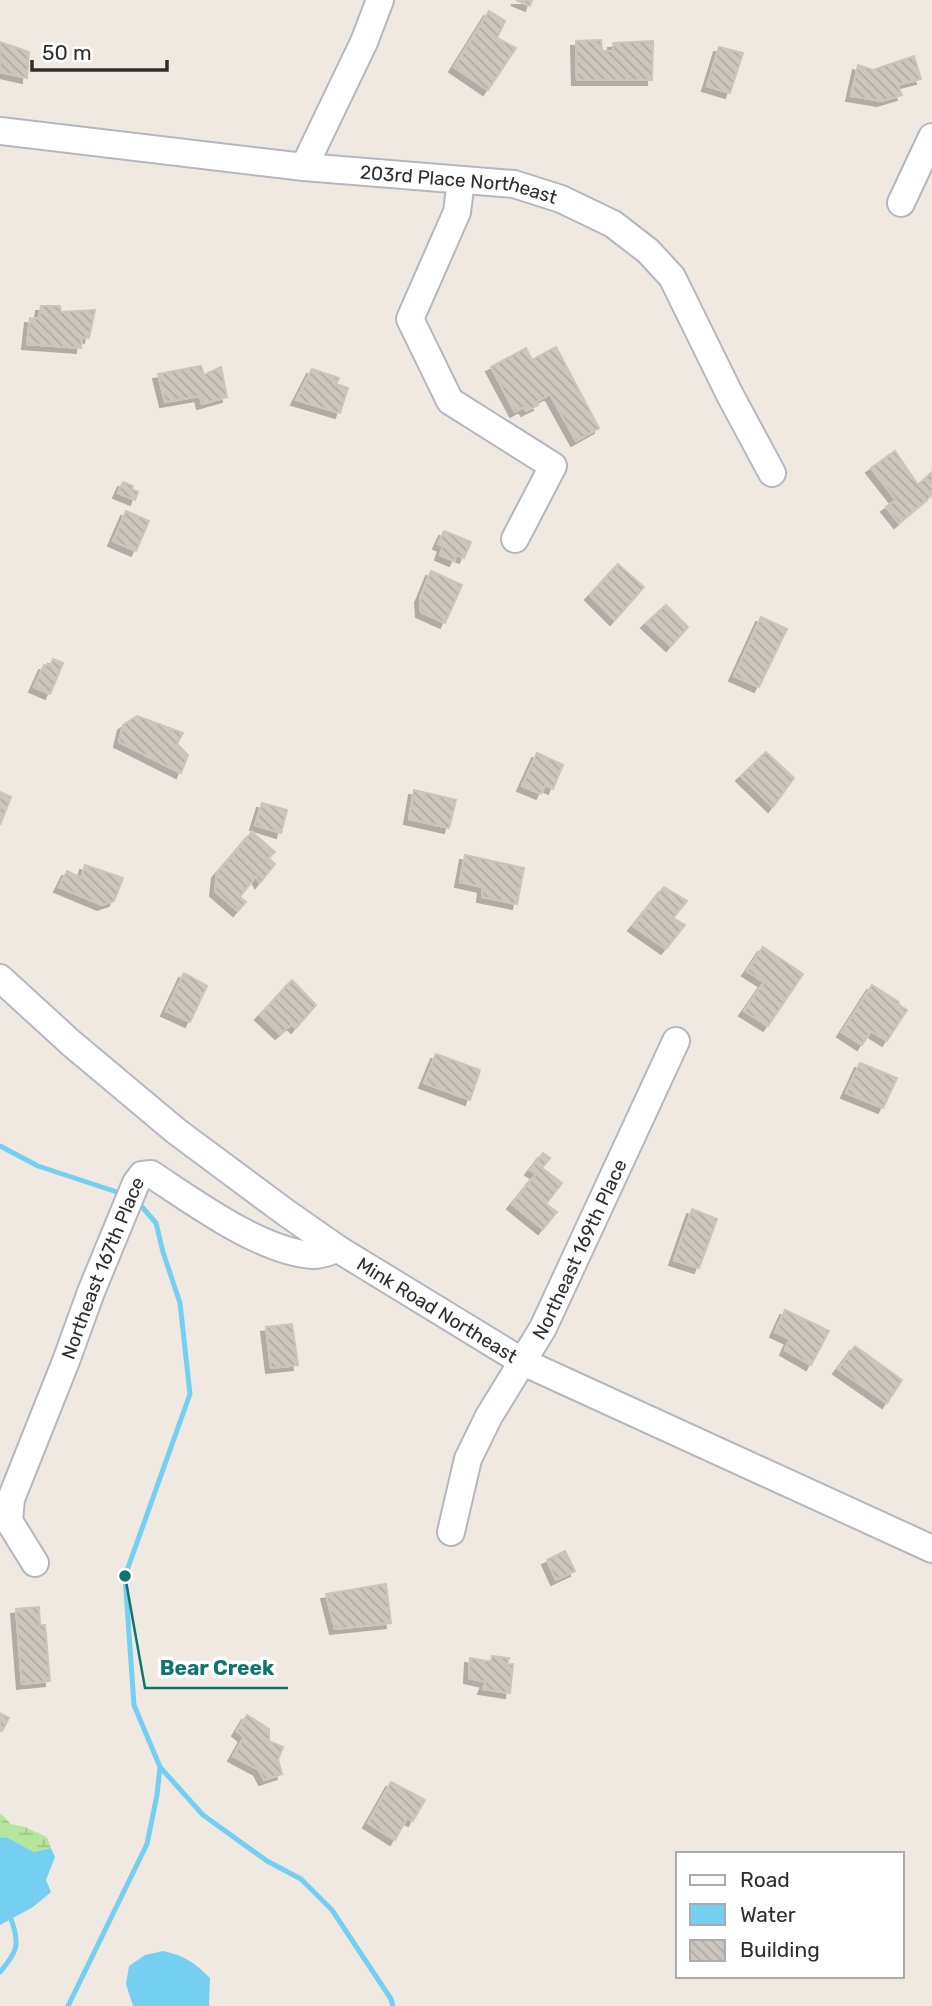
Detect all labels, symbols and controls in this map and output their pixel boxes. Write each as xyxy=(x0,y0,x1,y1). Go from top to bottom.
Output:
scale bar xyxy=(32,28,166,72)
text: 50 m xyxy=(42,40,92,65)
street label: 203rd Place Northeast xyxy=(359,160,561,209)
street label: Northeast 169th Place xyxy=(527,1155,631,1344)
street label: Northeast 167th Place xyxy=(56,1172,149,1362)
street label: Mink Road Northeast xyxy=(353,1252,522,1368)
callout: Bear Creek xyxy=(145,1646,288,1688)
text: Bear Creek xyxy=(160,1655,275,1680)
legend xyxy=(676,1852,904,1978)
text: Road xyxy=(740,1867,790,1892)
text: Water xyxy=(740,1902,796,1927)
text: Building xyxy=(740,1937,820,1962)

